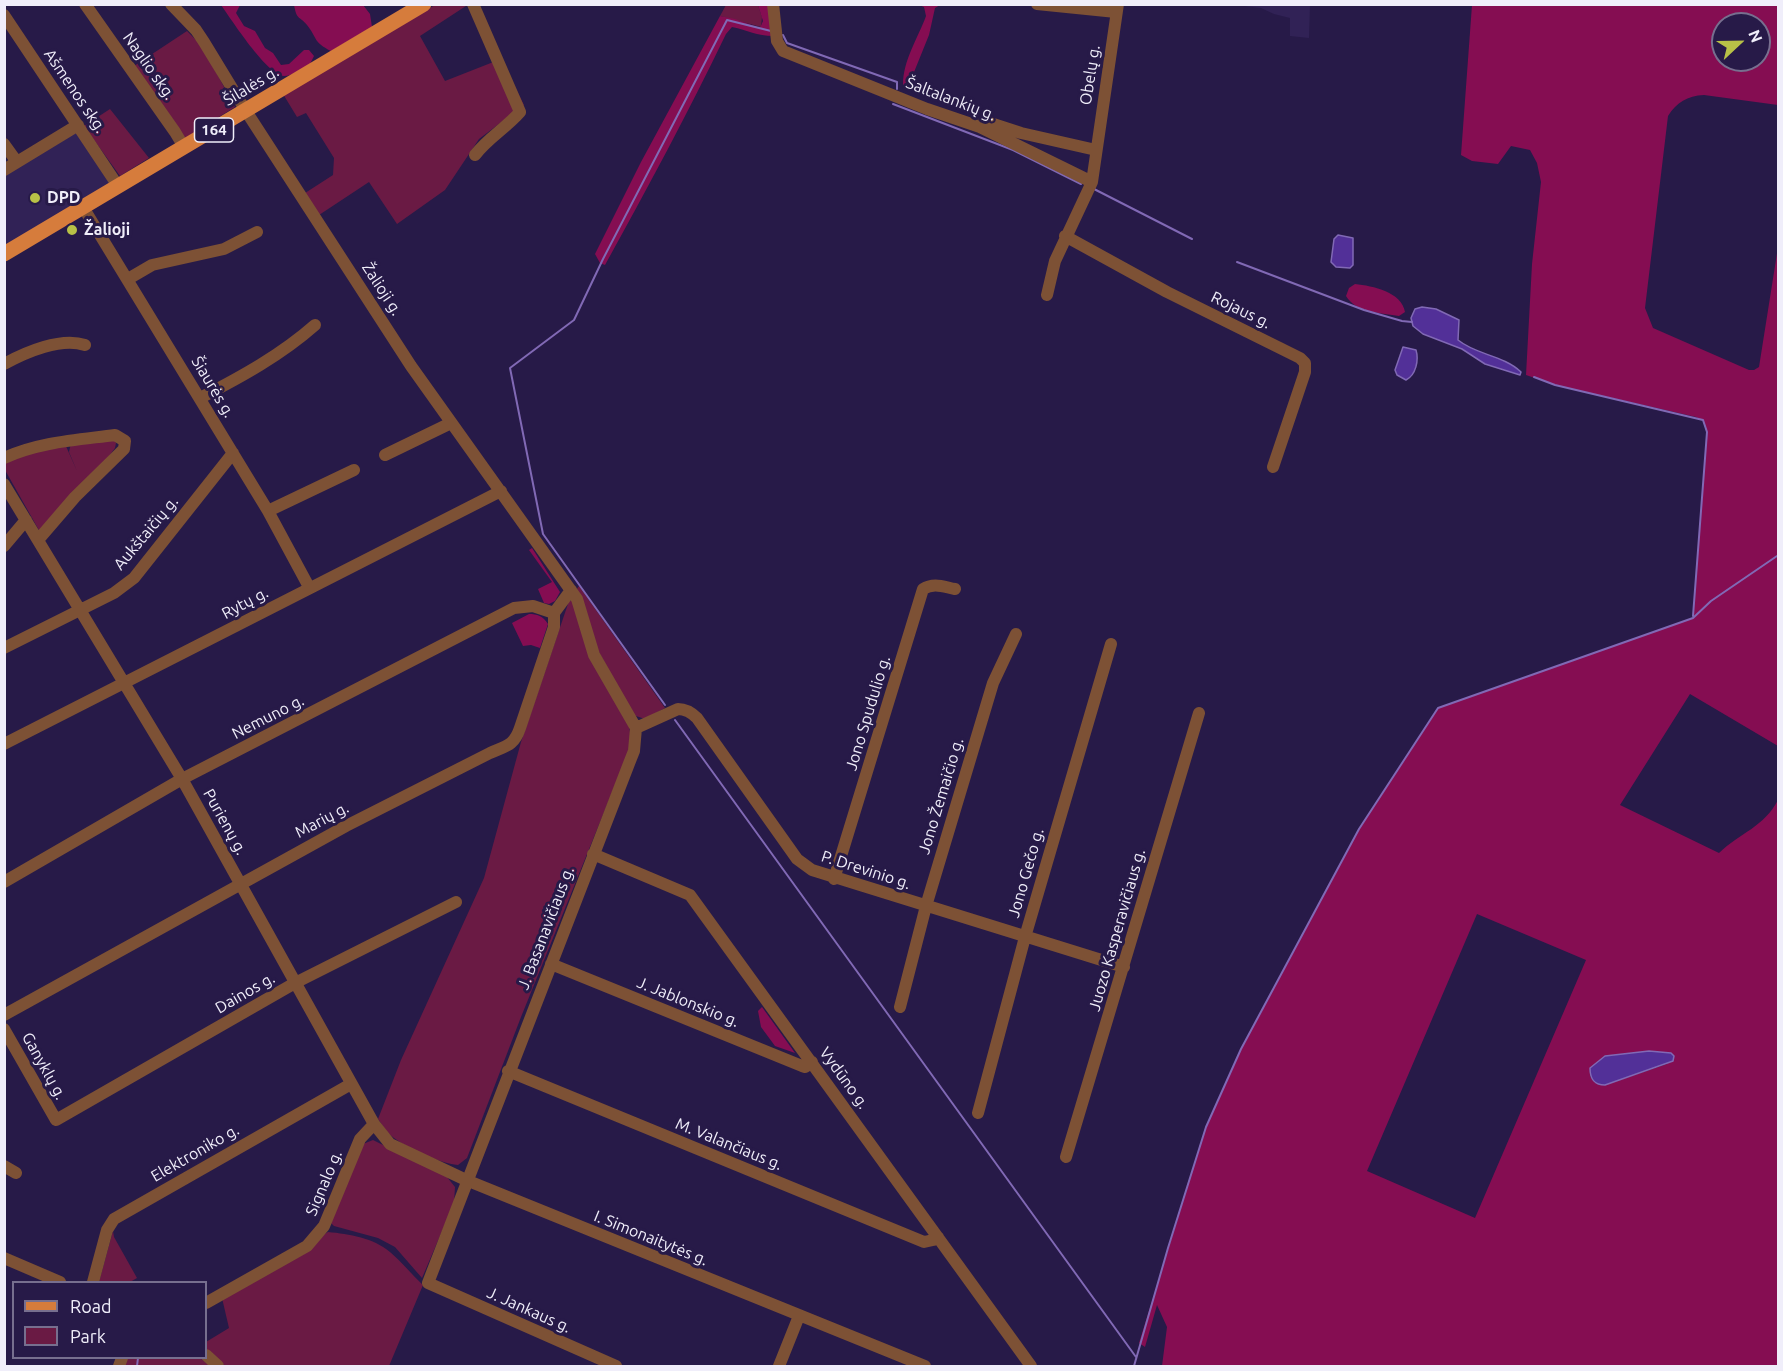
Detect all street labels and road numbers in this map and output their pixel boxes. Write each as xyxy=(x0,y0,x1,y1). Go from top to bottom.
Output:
street label: Naglio skg. xyxy=(119,29,179,103)
street label: Obelų g. xyxy=(1076,44,1104,106)
street label: Ašmenos skg. xyxy=(40,45,110,137)
street label: Šilalės g. xyxy=(220,62,282,110)
street label: Šaltalankių g. xyxy=(903,73,999,125)
road number: 164 xyxy=(194,118,234,142)
street label: Žalioji g. xyxy=(358,259,406,319)
street label: Rojaus g. xyxy=(1208,287,1274,333)
street label: Šiaurės g. xyxy=(187,353,239,421)
street label: Aukštaičių g. xyxy=(110,492,182,574)
street label: Rytų g. xyxy=(218,583,272,623)
street label: Jono Spudulio g. xyxy=(841,653,895,773)
street label: Nemuno g. xyxy=(229,691,307,743)
street label: Jono Žemaičio g. xyxy=(914,735,968,857)
street label: Purienų g. xyxy=(199,786,251,858)
street label: Marių g. xyxy=(292,798,352,842)
street label: Jono Gečo g. xyxy=(1004,826,1048,920)
street label: P. Drevinio g. xyxy=(819,847,913,893)
street label: Juozo Kasperavičiaus g. xyxy=(1085,847,1149,1013)
street label: J. Basanavičiaus g. xyxy=(514,864,578,992)
street label: Dainos g. xyxy=(212,968,278,1018)
street label: J. Jablonskio g. xyxy=(634,973,742,1031)
street label: Ganyklų g. xyxy=(18,1029,70,1103)
street label: Vydūno g. xyxy=(815,1043,873,1113)
street label: M. Valančiaus g. xyxy=(673,1114,785,1174)
street label: Elektroniko g. xyxy=(147,1120,243,1186)
street label: Signalo g. xyxy=(302,1147,346,1219)
street label: I. Simonaitytės g. xyxy=(591,1206,711,1270)
street label: J. Jankaus g. xyxy=(484,1283,574,1337)

